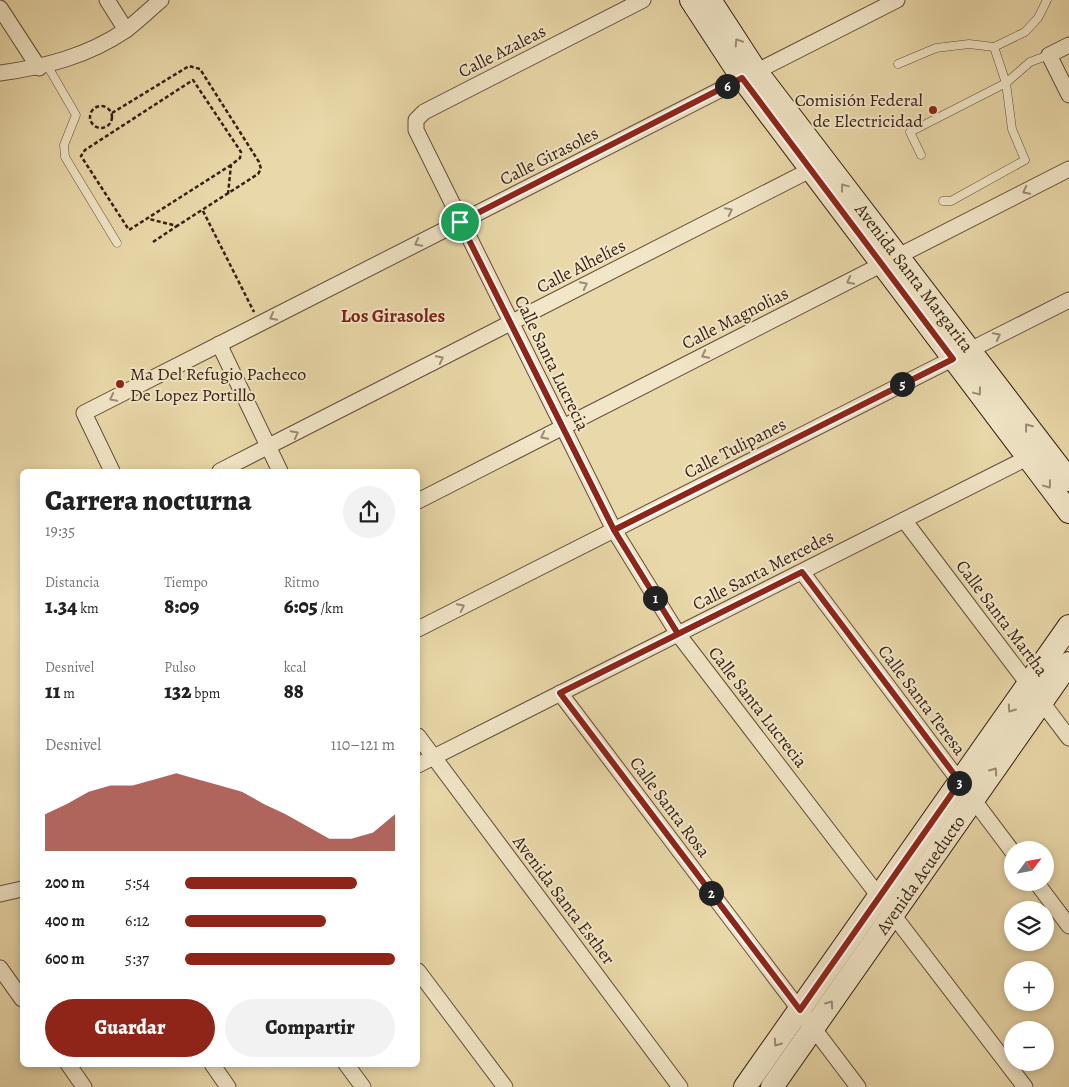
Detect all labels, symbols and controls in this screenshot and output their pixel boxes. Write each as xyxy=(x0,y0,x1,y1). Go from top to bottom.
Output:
street label: Calle Azaleas xyxy=(454,19,550,83)
one-way arrow xyxy=(734,39,744,48)
pin: 6 xyxy=(714,74,740,98)
text: 6 xyxy=(724,77,731,96)
place label: Comisión Federal de Electricidad xyxy=(795,88,924,133)
marker: Comisión Federal de Electricidad xyxy=(927,104,939,116)
street label: Calle Girasoles xyxy=(496,121,602,191)
one-way arrow xyxy=(842,184,850,193)
one-way arrow xyxy=(1022,185,1031,195)
street label: Avenida Santa Margarita xyxy=(849,198,979,358)
pin xyxy=(439,201,481,243)
one-way arrow xyxy=(724,207,733,217)
icon: arrive xyxy=(446,208,474,236)
street label: Calle Alhelíes xyxy=(532,233,630,299)
one-way arrow xyxy=(414,237,423,247)
one-way arrow xyxy=(846,275,855,285)
one-way arrow xyxy=(579,281,588,291)
street label: Calle Magnolias xyxy=(678,281,792,355)
street label: Calle Santa Lucrecia xyxy=(509,291,595,435)
district label: Los Girasoles xyxy=(341,303,445,329)
one-way arrow xyxy=(269,311,278,321)
one-way arrow xyxy=(992,332,1001,343)
one-way arrow xyxy=(701,349,710,359)
one-way arrow xyxy=(435,355,444,365)
place label: Ma Del Refugio Pacheco De Lopez Portillo xyxy=(130,362,306,407)
pin: 5 xyxy=(890,372,914,396)
text: 5 xyxy=(900,375,905,394)
marker: Ma Del Refugio Pacheco De Lopez Portillo xyxy=(114,378,126,390)
one-way arrow xyxy=(972,386,981,396)
one-way arrow xyxy=(109,392,118,402)
street label: Calle Tulipanes xyxy=(680,412,790,484)
one-way arrow xyxy=(1026,424,1034,433)
one-way arrow xyxy=(290,430,299,440)
one-way arrow xyxy=(540,430,549,440)
one-way arrow xyxy=(1043,479,1051,488)
text: Carrera nocturna xyxy=(45,482,252,520)
button: share xyxy=(343,486,395,538)
text: 19:35 xyxy=(45,520,75,542)
street label: Calle Santa Mercedes xyxy=(688,524,838,616)
street label: Calle Santa Martha xyxy=(950,555,1054,681)
text: Distancia xyxy=(45,573,100,592)
text: Tiempo xyxy=(164,573,208,592)
text: Ritmo xyxy=(284,573,319,592)
pin: 1 xyxy=(642,586,668,610)
text: 1 xyxy=(653,589,658,608)
text: 1.34 xyxy=(45,592,77,620)
text: 8:09 xyxy=(164,592,199,620)
text: 6:05 xyxy=(284,592,318,620)
text: km xyxy=(77,599,99,618)
text: /km xyxy=(318,599,344,618)
one-way arrow xyxy=(456,603,465,613)
street label: Calle Santa Teresa xyxy=(873,640,972,761)
street label: Calle Santa Lucrecia xyxy=(703,641,813,773)
text: Desnivel xyxy=(45,658,94,677)
text: Pulso xyxy=(164,658,196,677)
text: kcal xyxy=(284,658,306,677)
text: 11 xyxy=(45,677,60,705)
text: 132 xyxy=(164,677,191,705)
text: 88 xyxy=(284,677,304,705)
text: m xyxy=(60,684,75,703)
text: bpm xyxy=(191,684,220,703)
one-way arrow xyxy=(1008,703,1017,713)
text: Desnivel xyxy=(45,734,101,756)
text: 110–121 m xyxy=(331,734,395,756)
street label: Calle Santa Rosa xyxy=(624,752,716,863)
one-way arrow xyxy=(988,767,997,777)
pin: 3 xyxy=(946,770,972,796)
text: 3 xyxy=(956,774,963,793)
street label: Avenida Acueducto xyxy=(870,811,971,940)
street label: Avenida Santa Esther xyxy=(507,830,621,970)
north arrow xyxy=(1004,841,1054,891)
map controls xyxy=(1004,841,1054,1071)
text: 200 m xyxy=(45,872,85,894)
text: 5:54 xyxy=(125,872,150,894)
pin: 2 xyxy=(698,880,724,906)
text: 2 xyxy=(708,884,715,903)
button: layers xyxy=(1004,901,1054,951)
text: 400 m xyxy=(45,910,85,932)
text: 6:12 xyxy=(125,910,149,932)
text: 600 m xyxy=(45,948,85,970)
text: 5:37 xyxy=(125,948,149,970)
button: + xyxy=(1004,961,1054,1011)
button: Guardar xyxy=(45,999,215,1057)
button: Compartir xyxy=(225,999,395,1057)
one-way arrow xyxy=(824,1000,833,1010)
button: − xyxy=(1004,1021,1054,1071)
one-way arrow xyxy=(774,1037,783,1046)

